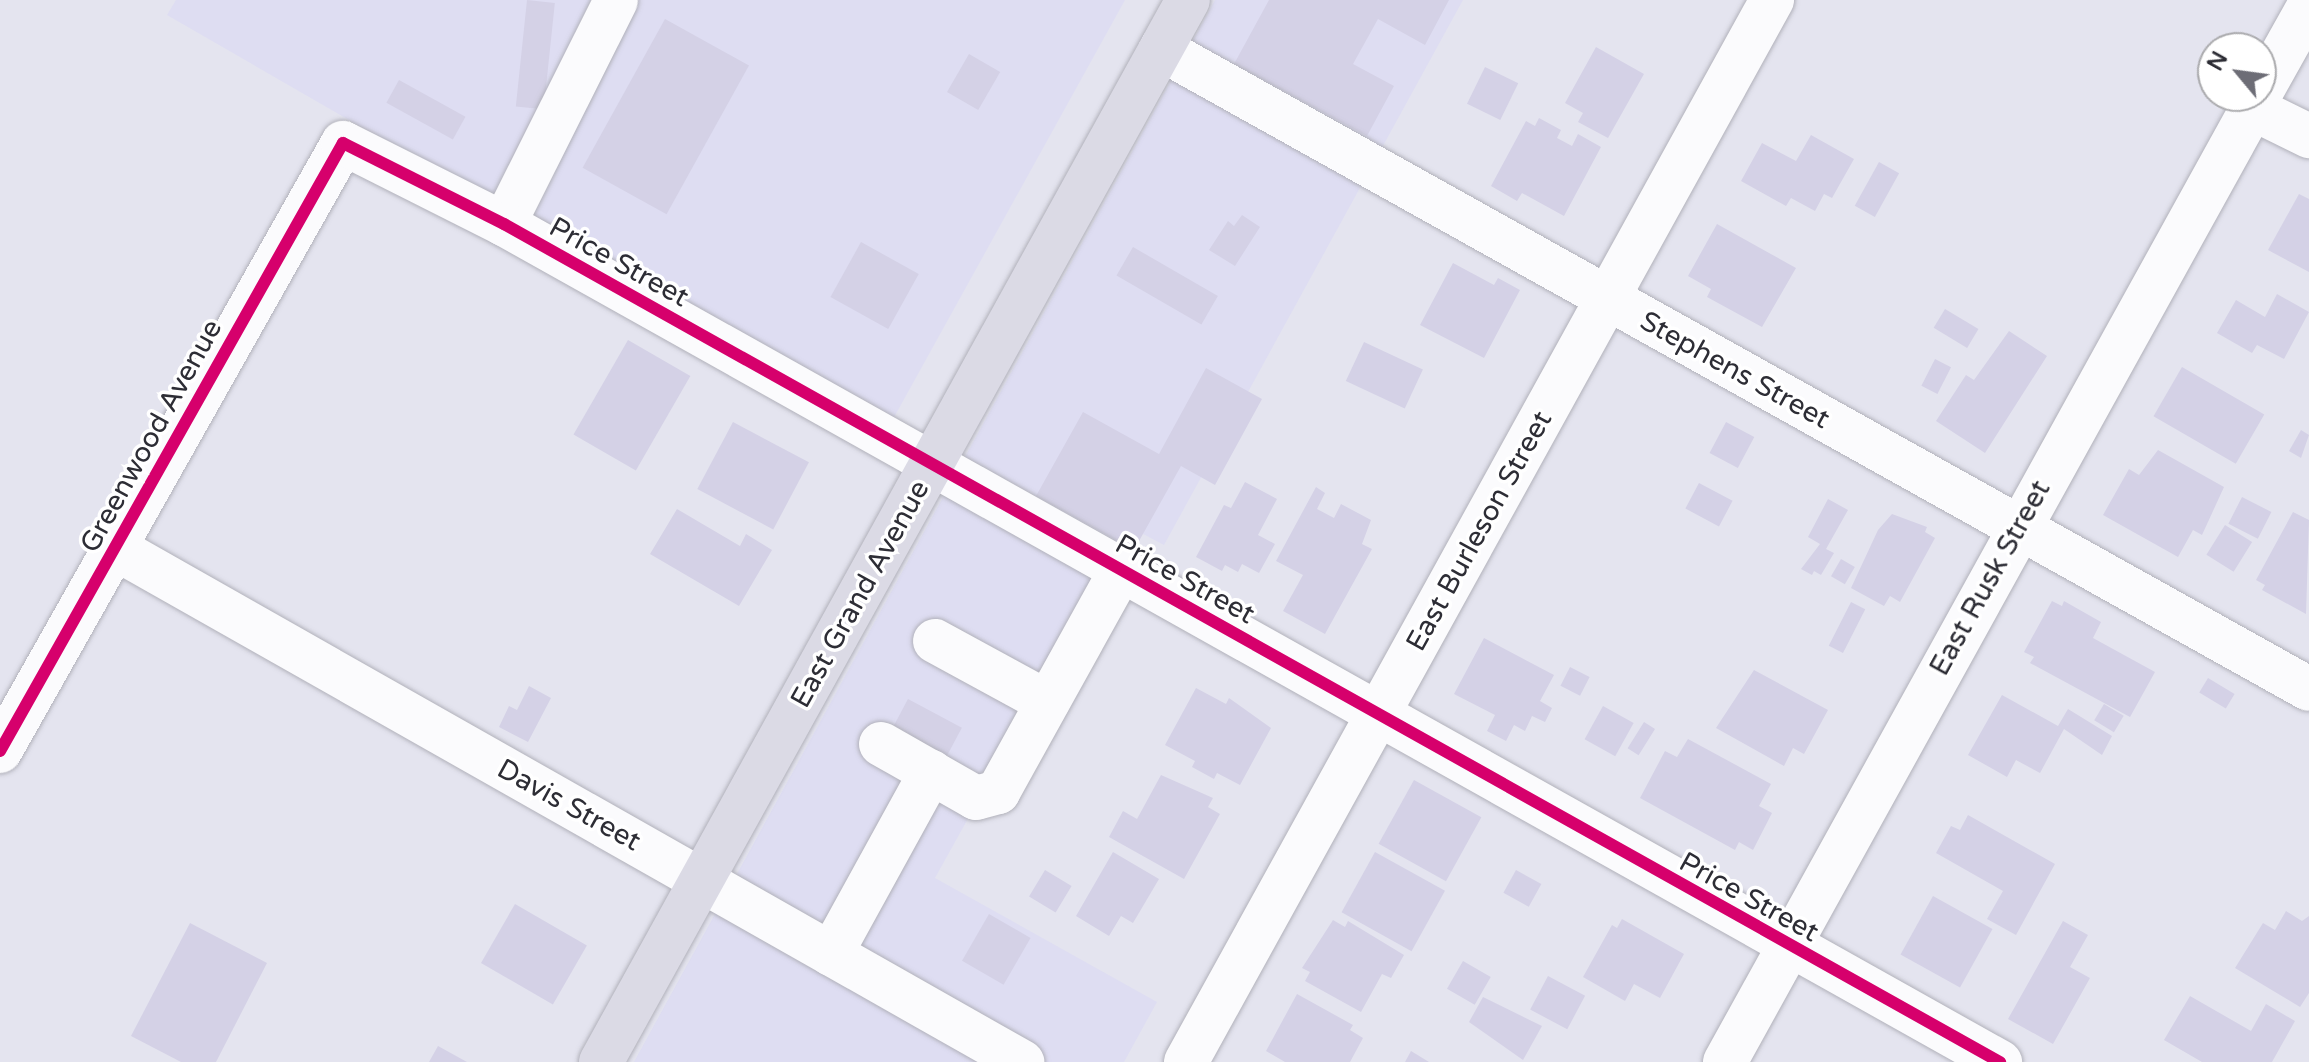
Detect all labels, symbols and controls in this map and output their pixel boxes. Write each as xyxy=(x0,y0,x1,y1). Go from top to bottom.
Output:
north arrow xyxy=(2197,32,2277,112)
text: N xyxy=(2202,47,2233,75)
street label: Price Street xyxy=(543,210,695,314)
street label: Stephens Street xyxy=(1634,304,1836,436)
street label: Greenwood Avenue xyxy=(73,314,229,558)
street label: East Burleson Street xyxy=(1399,405,1559,657)
street label: East Grand Avenue xyxy=(784,475,936,713)
street label: East Rusk Street xyxy=(1923,475,2057,681)
street label: Price Street xyxy=(1109,527,1261,631)
street label: Davis Street xyxy=(491,752,647,858)
street label: Price Street xyxy=(1673,845,1825,949)

